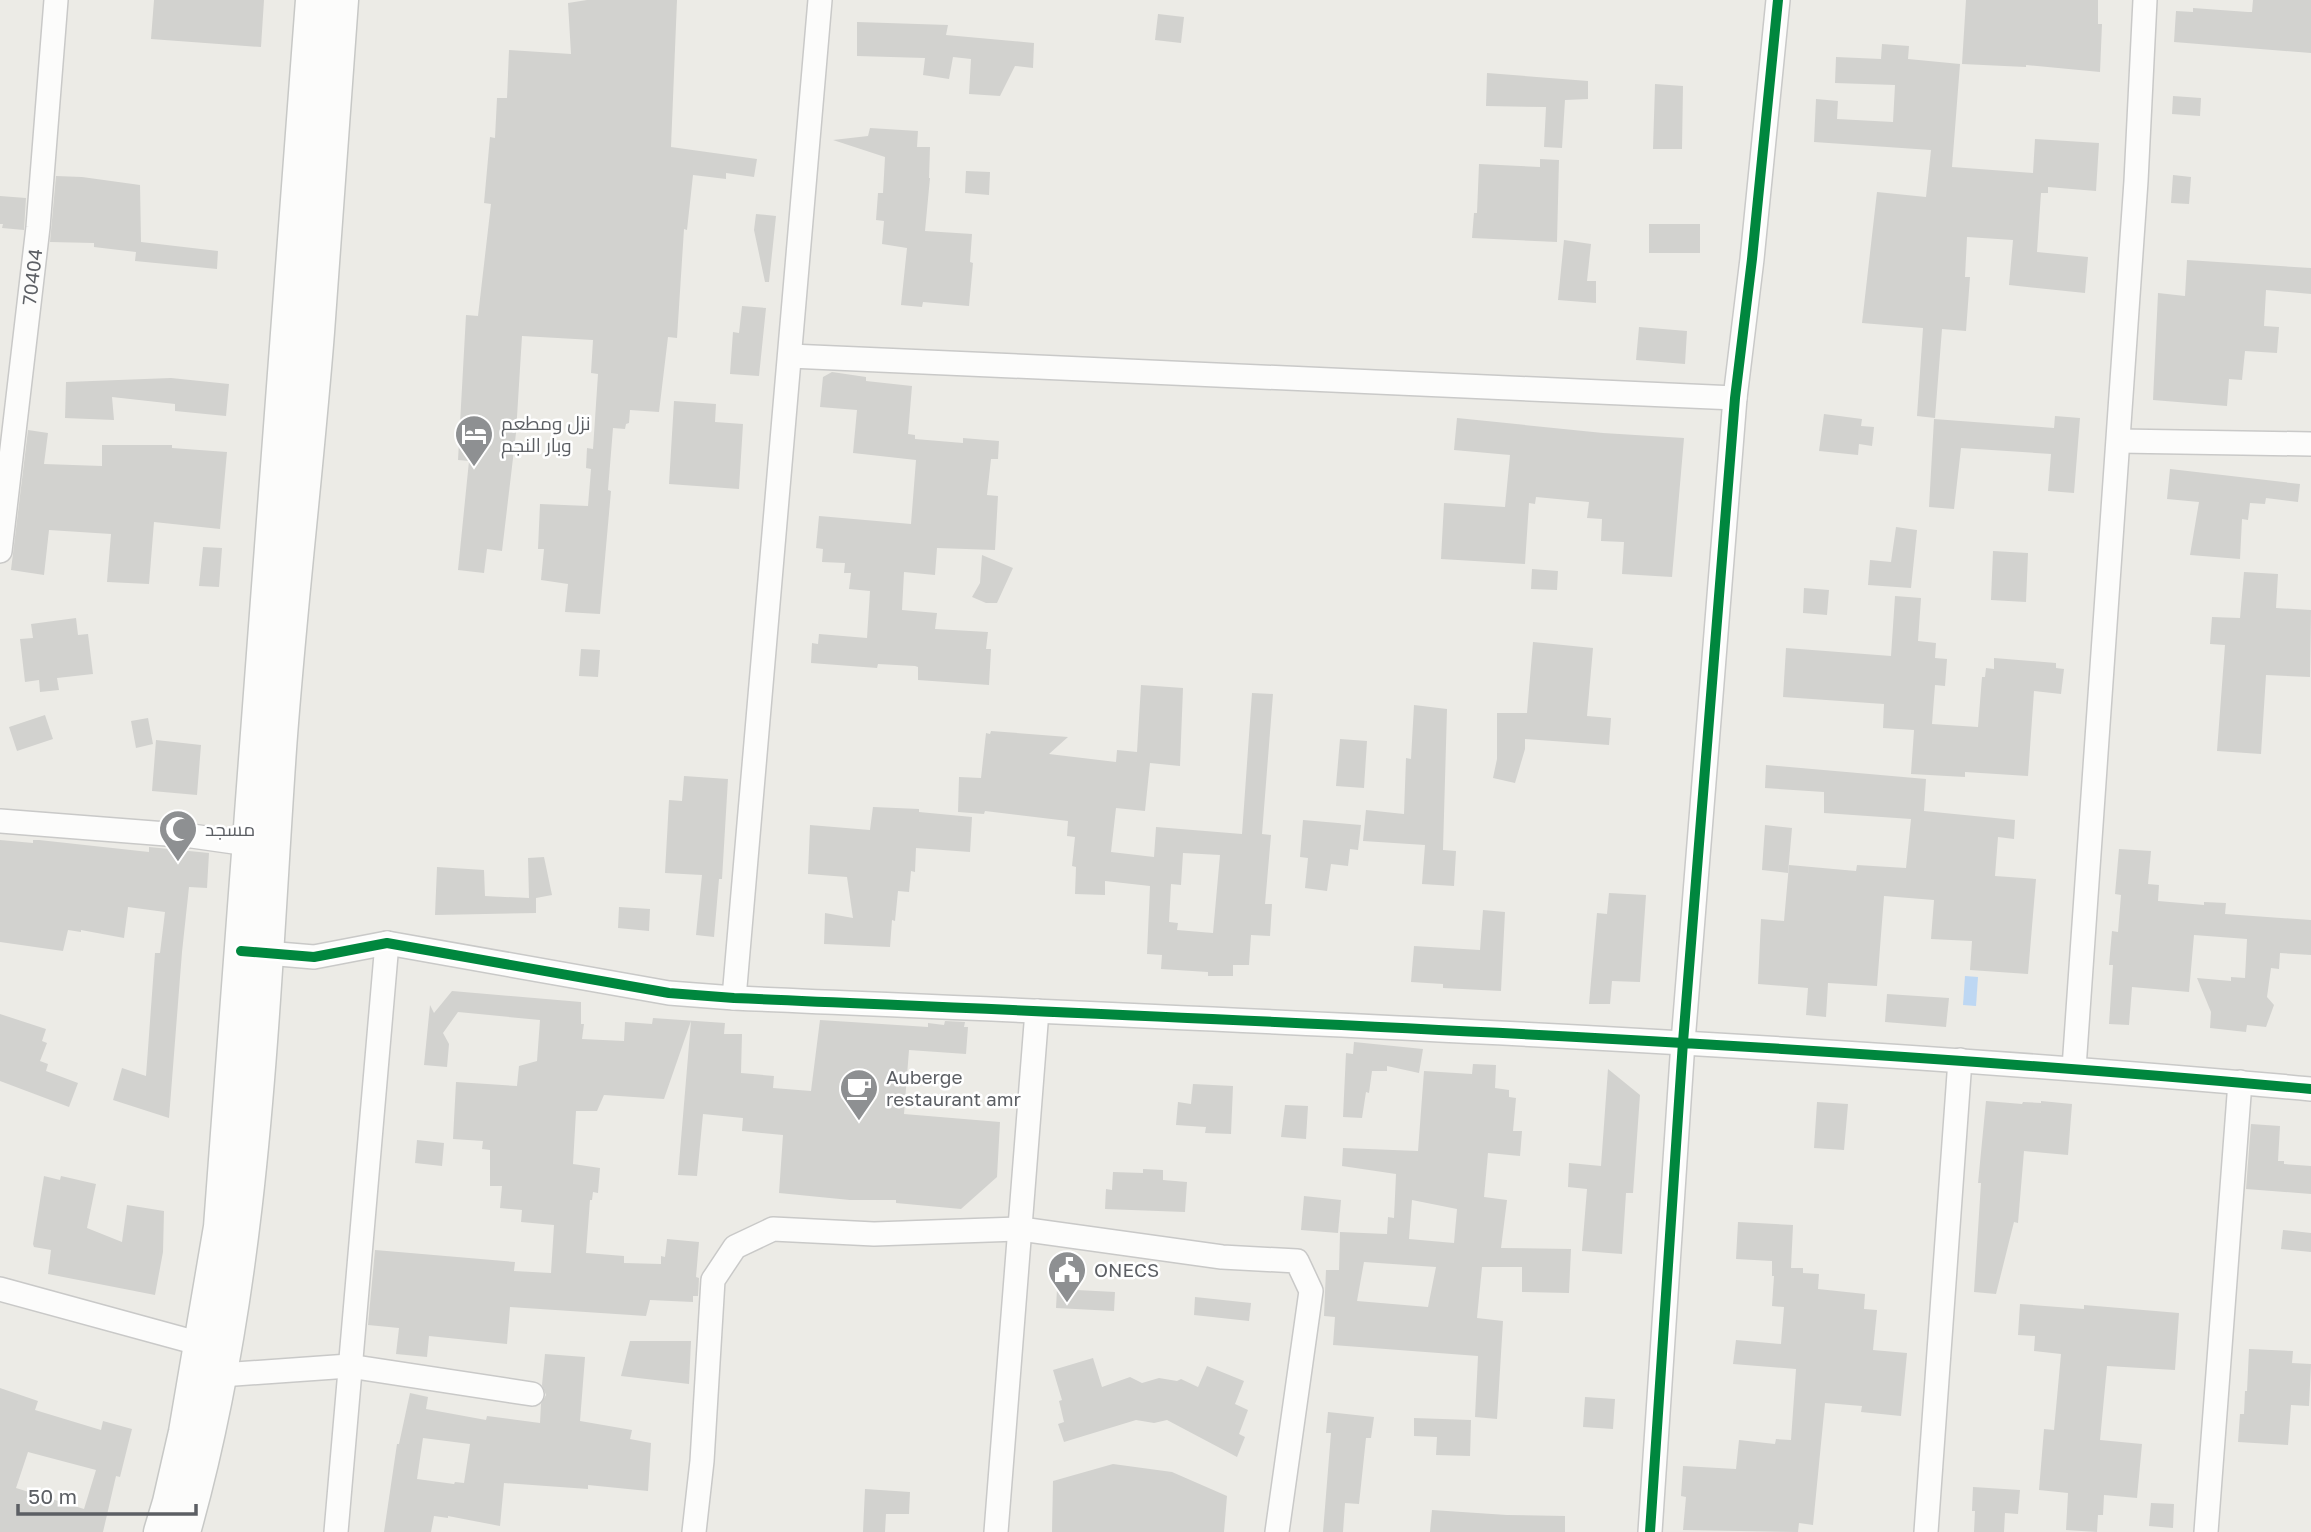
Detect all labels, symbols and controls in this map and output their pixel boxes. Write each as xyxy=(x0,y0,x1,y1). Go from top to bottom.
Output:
street label: 70404 xyxy=(17,247,46,306)
place label: نزل ومطعم وبار النجم xyxy=(501,411,591,459)
hotel icon: نزل ومطعم وبار النجم xyxy=(453,413,495,468)
mosque icon: مسجد xyxy=(157,808,199,863)
place label: مسجد xyxy=(205,817,255,840)
place label: Auberge restaurant amr xyxy=(886,1065,1021,1110)
cafe icon: Auberge restaurant amr xyxy=(838,1067,880,1122)
public building icon: ONECS xyxy=(1046,1249,1088,1304)
place label: ONECS xyxy=(1094,1258,1159,1281)
scale bar xyxy=(18,1472,196,1516)
text: 50 m xyxy=(28,1483,77,1509)

